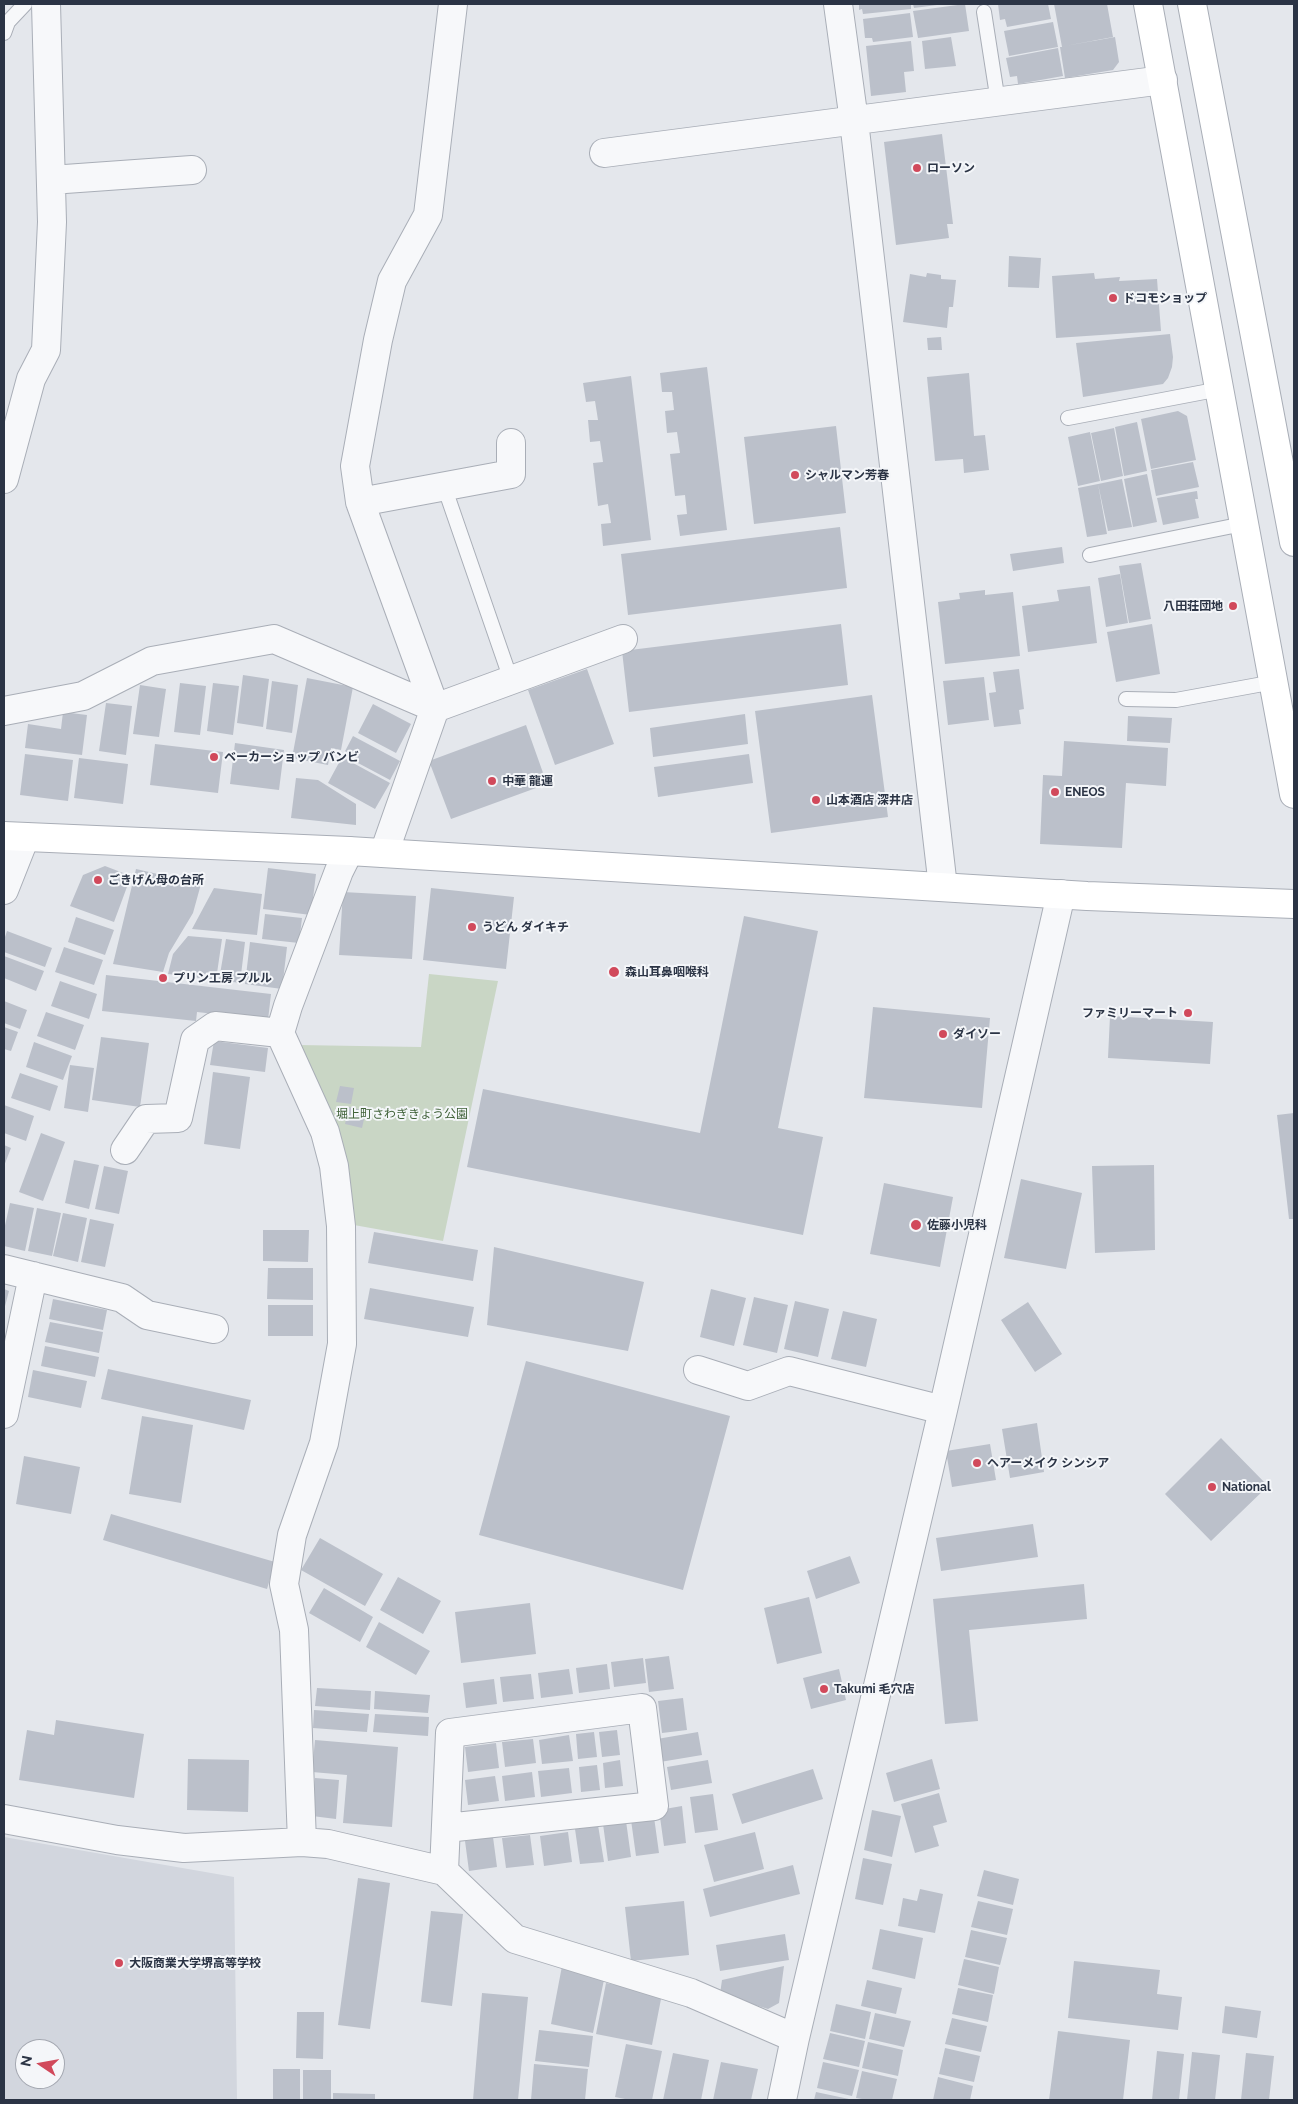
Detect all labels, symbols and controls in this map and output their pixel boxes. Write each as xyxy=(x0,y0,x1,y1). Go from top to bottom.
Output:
place label: ローソン xyxy=(927,161,975,175)
marker: ローソン xyxy=(911,162,923,174)
place label: ドコモショップ xyxy=(1123,291,1207,305)
marker: ドコモショップ xyxy=(1107,292,1119,304)
place label: シャルマン芳春 xyxy=(805,468,889,482)
marker: シャルマン芳春 xyxy=(789,469,801,481)
place label: 八田荘団地 xyxy=(1163,599,1223,613)
marker: 八田荘団地 xyxy=(1227,600,1239,612)
place label: ベーカーショップ バンビ xyxy=(224,750,359,764)
marker: ベーカーショップ バンビ xyxy=(208,751,220,763)
place label: 中華 龍運 xyxy=(502,774,553,788)
marker: 中華 龍運 xyxy=(486,775,498,787)
place label: ENEOS xyxy=(1065,785,1105,799)
marker: ENEOS xyxy=(1049,786,1061,798)
place label: 山本酒店 深井店 xyxy=(826,793,913,807)
marker: 山本酒店 深井店 xyxy=(810,794,822,806)
place label: ごきげん母の台所 xyxy=(108,873,204,887)
marker: ごきげん母の台所 xyxy=(92,874,104,886)
place label: うどん ダイキチ xyxy=(482,920,569,934)
marker: うどん ダイキチ xyxy=(466,921,478,933)
marker: 森山耳鼻咽喉科 xyxy=(607,965,621,979)
place label: 森山耳鼻咽喉科 xyxy=(625,965,709,979)
place label: プリン工房 プルル xyxy=(173,971,272,985)
marker: プリン工房 プルル xyxy=(157,972,169,984)
place label: ファミリーマート xyxy=(1082,1006,1178,1020)
marker: ファミリーマート xyxy=(1182,1007,1194,1019)
place label: ダイソー xyxy=(953,1027,1001,1041)
marker: ダイソー xyxy=(937,1028,949,1040)
park label: 堀上町さわぎきょう公園 xyxy=(336,1107,468,1121)
marker: 佐藤小児科 xyxy=(909,1218,923,1232)
place label: 佐藤小児科 xyxy=(927,1218,987,1232)
place label: ヘアーメイク シンシア xyxy=(987,1456,1109,1470)
marker: ヘアーメイク シンシア xyxy=(971,1457,983,1469)
place label: National xyxy=(1222,1480,1271,1494)
marker: National xyxy=(1206,1481,1218,1493)
place label: Takumi 毛穴店 xyxy=(834,1682,915,1696)
marker: Takumi 毛穴店 xyxy=(818,1683,830,1695)
place label: 大阪商業大学堺高等学校 xyxy=(129,1956,261,1970)
marker: 大阪商業大学堺高等学校 xyxy=(113,1957,125,1969)
north arrow xyxy=(15,2039,65,2089)
text: N xyxy=(17,2054,35,2068)

